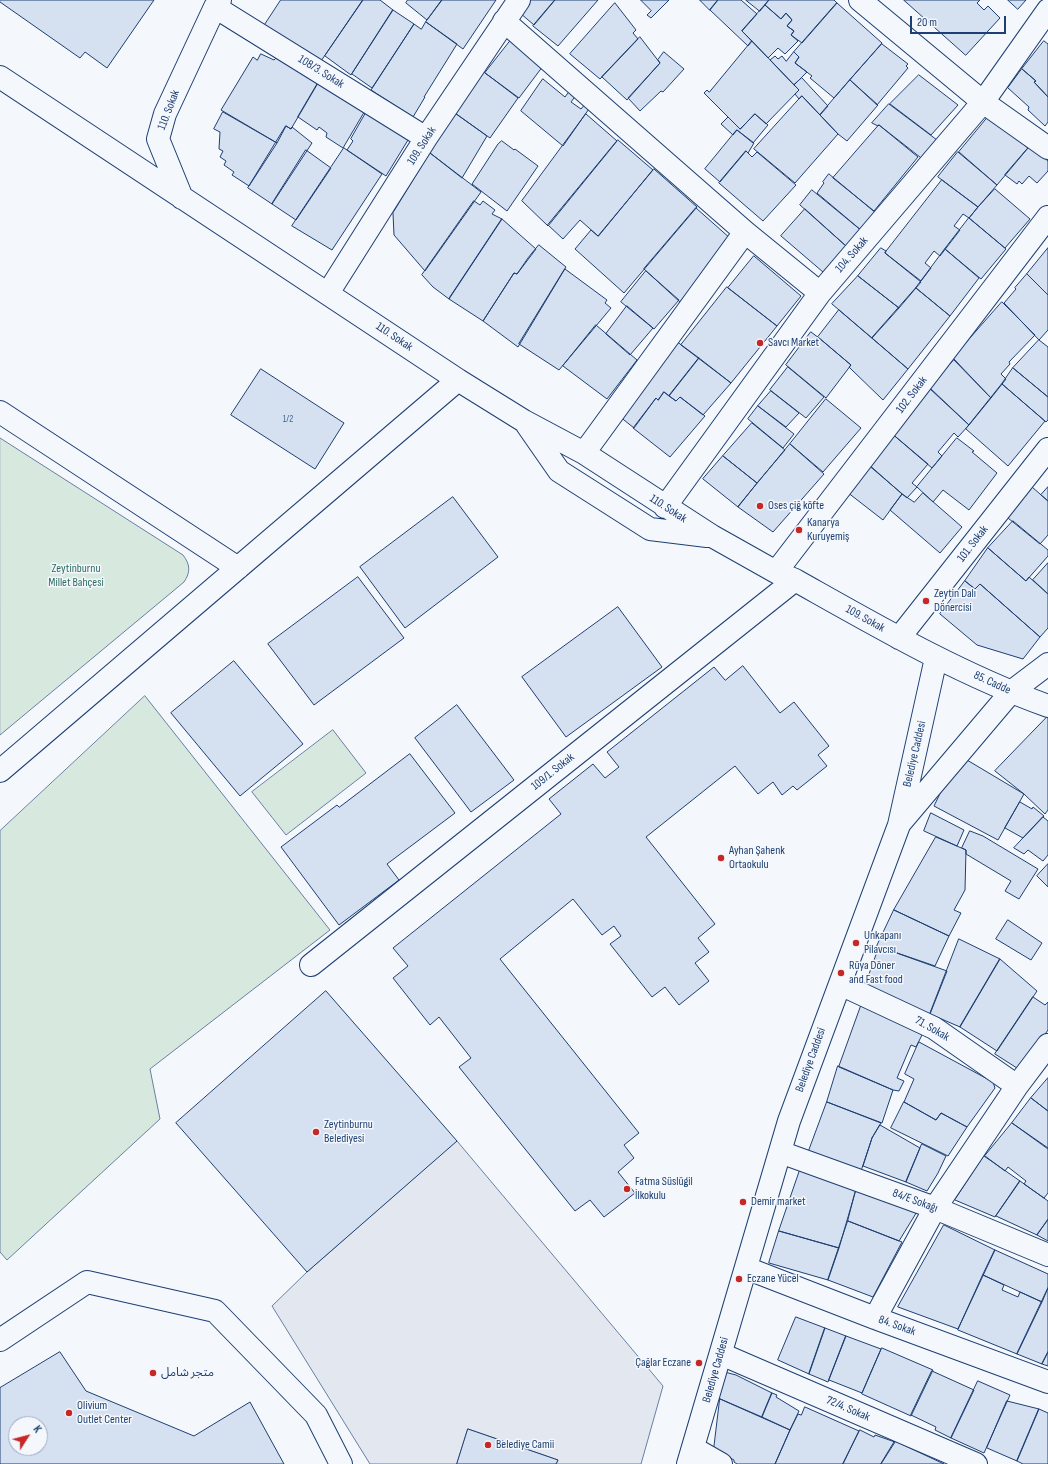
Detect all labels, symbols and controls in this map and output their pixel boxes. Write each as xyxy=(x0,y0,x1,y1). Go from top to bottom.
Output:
scale bar xyxy=(912,8,1008,34)
text: 20 m xyxy=(917,15,937,30)
street label: 108/3. Sokak xyxy=(295,52,347,92)
street label: 110. Sokak xyxy=(155,88,183,132)
street label: 109. Sokak xyxy=(404,124,440,168)
street label: 104. Sokak xyxy=(833,234,871,276)
street label: 110. Sokak xyxy=(373,319,415,355)
place label: Savcı Market xyxy=(768,336,819,350)
marker: Savcı Market xyxy=(755,338,765,348)
street label: 102. Sokak xyxy=(893,374,931,416)
house number: 1/2 xyxy=(283,413,293,425)
street label: 110. Sokak xyxy=(647,492,689,526)
place label: Oses çiğ köfte xyxy=(768,499,824,513)
marker: Oses çiğ köfte xyxy=(755,501,765,511)
place label: Kanarya Kuruyemiş xyxy=(807,516,849,544)
street label: 101. Sokak xyxy=(954,523,992,565)
marker: Kanarya Kuruyemiş xyxy=(794,525,804,535)
park label: Zeytinburnu Millet Bahçesi xyxy=(48,562,104,590)
place label: Zeytin Dalı Dönercisi xyxy=(934,587,976,615)
marker: Zeytin Dalı Dönercisi xyxy=(921,596,931,606)
street label: 109. Sokak xyxy=(843,602,887,636)
street label: 85. Cadde xyxy=(971,668,1013,698)
street label: Belediye Caddesi xyxy=(900,720,930,788)
street label: 109/1. Sokak xyxy=(529,750,577,794)
place label: Ayhan Şahenk Ortaokulu xyxy=(729,844,785,872)
marker: Ayhan Şahenk Ortaokulu xyxy=(716,853,726,863)
place label: Unkapanı Pilavcısı xyxy=(864,929,901,957)
marker: Unkapanı Pilavcısı xyxy=(851,938,861,948)
place label: Rüya Döner and Fast food xyxy=(849,959,903,987)
marker: Rüya Döner and Fast food xyxy=(836,968,846,978)
street label: 71. Sokak xyxy=(912,1013,952,1045)
street label: Belediye Caddesi xyxy=(793,1026,829,1094)
place label: Zeytinburnu Belediyesi xyxy=(324,1118,373,1146)
marker: Zeytinburnu Belediyesi xyxy=(311,1127,321,1137)
place label: Fatma Süslügil İlkokulu xyxy=(635,1175,693,1203)
marker: Fatma Süslügil İlkokulu xyxy=(622,1184,632,1194)
street label: 84/E Sokağı xyxy=(890,1186,940,1216)
place label: Demir market xyxy=(751,1195,806,1209)
marker: Demir market xyxy=(738,1197,748,1207)
place label: Eczane Yücel xyxy=(747,1272,799,1286)
marker: Eczane Yücel xyxy=(734,1274,744,1284)
street label: 84. Sokak xyxy=(876,1313,918,1339)
street label: Belediye Caddesi xyxy=(700,1336,732,1404)
place label: Çağlar Eczane xyxy=(635,1356,691,1370)
marker: Çağlar Eczane xyxy=(694,1358,704,1368)
place label: متجر شامل xyxy=(161,1366,214,1380)
marker: متجر شامل xyxy=(148,1368,158,1378)
street label: 72/4. Sokak xyxy=(824,1393,872,1425)
place label: Olivium Outlet Center xyxy=(77,1399,132,1427)
marker: Olivium Outlet Center xyxy=(64,1408,74,1418)
north arrow xyxy=(8,1416,48,1456)
text: K xyxy=(30,1423,44,1435)
place label: Belediye Camii xyxy=(496,1438,554,1452)
marker: Belediye Camii xyxy=(483,1440,493,1450)

